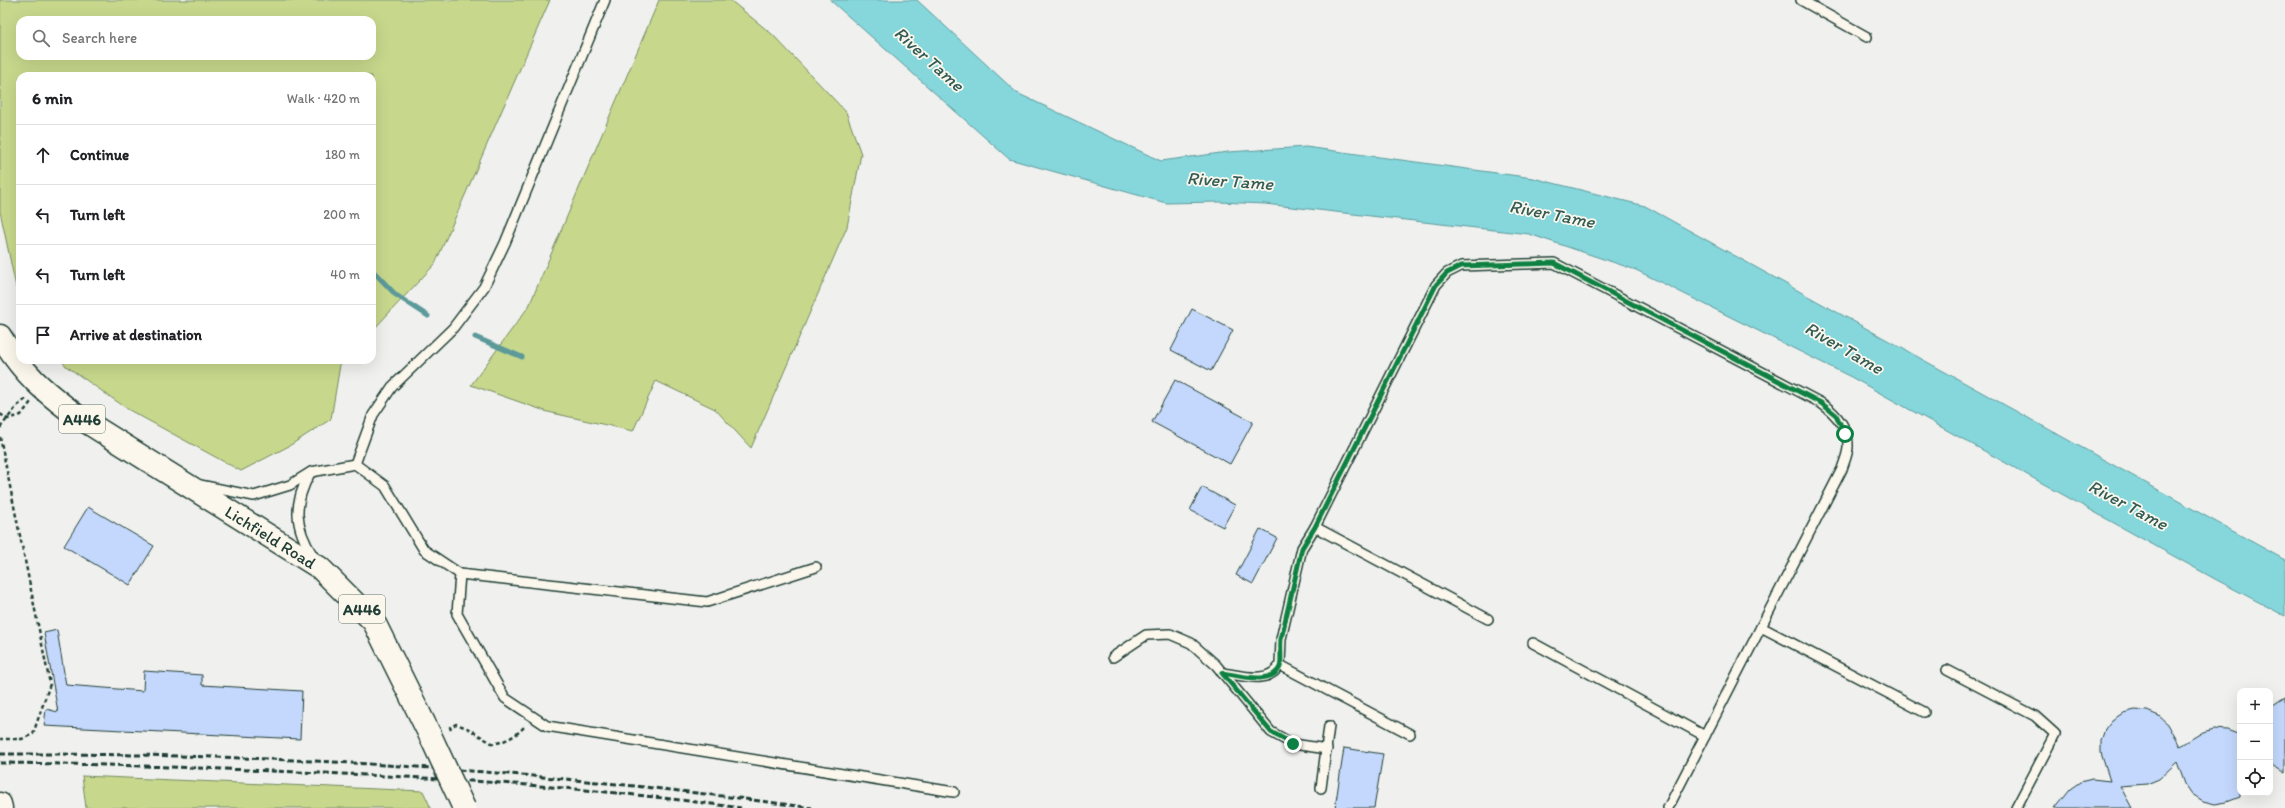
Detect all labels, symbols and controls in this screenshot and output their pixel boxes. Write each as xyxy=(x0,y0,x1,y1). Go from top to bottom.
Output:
search box xyxy=(16,16,376,60)
water label: River Tame xyxy=(890,22,970,97)
icon: search xyxy=(30,27,52,49)
text: Search here xyxy=(62,29,137,47)
text: 6 min xyxy=(32,88,73,108)
text: Walk · 420 m xyxy=(287,91,360,106)
icon: ahead xyxy=(32,144,54,166)
text: Continue xyxy=(70,146,129,164)
text: 180 m xyxy=(325,147,360,162)
water label: River Tame xyxy=(1186,167,1275,195)
water label: River Tame xyxy=(1507,195,1598,233)
icon: left xyxy=(32,204,54,226)
text: Turn left xyxy=(70,206,125,224)
text: 200 m xyxy=(323,207,360,222)
icon: left xyxy=(32,264,54,286)
text: Turn left xyxy=(70,266,125,284)
text: 40 m xyxy=(330,267,360,282)
water label: River Tame xyxy=(1801,317,1888,380)
icon: arrive xyxy=(32,324,54,346)
text: Arrive at destination xyxy=(70,326,202,344)
road number: A446 xyxy=(59,405,105,433)
route start xyxy=(1836,425,1854,443)
water label: River Tame xyxy=(2085,475,2173,536)
street label: Lichfield Road xyxy=(221,501,320,573)
road number: A446 xyxy=(339,595,385,623)
map controls xyxy=(2237,688,2273,796)
button: + xyxy=(2237,688,2273,724)
button: − xyxy=(2237,724,2273,760)
route end xyxy=(1284,735,1302,753)
button: locate xyxy=(2237,760,2273,796)

